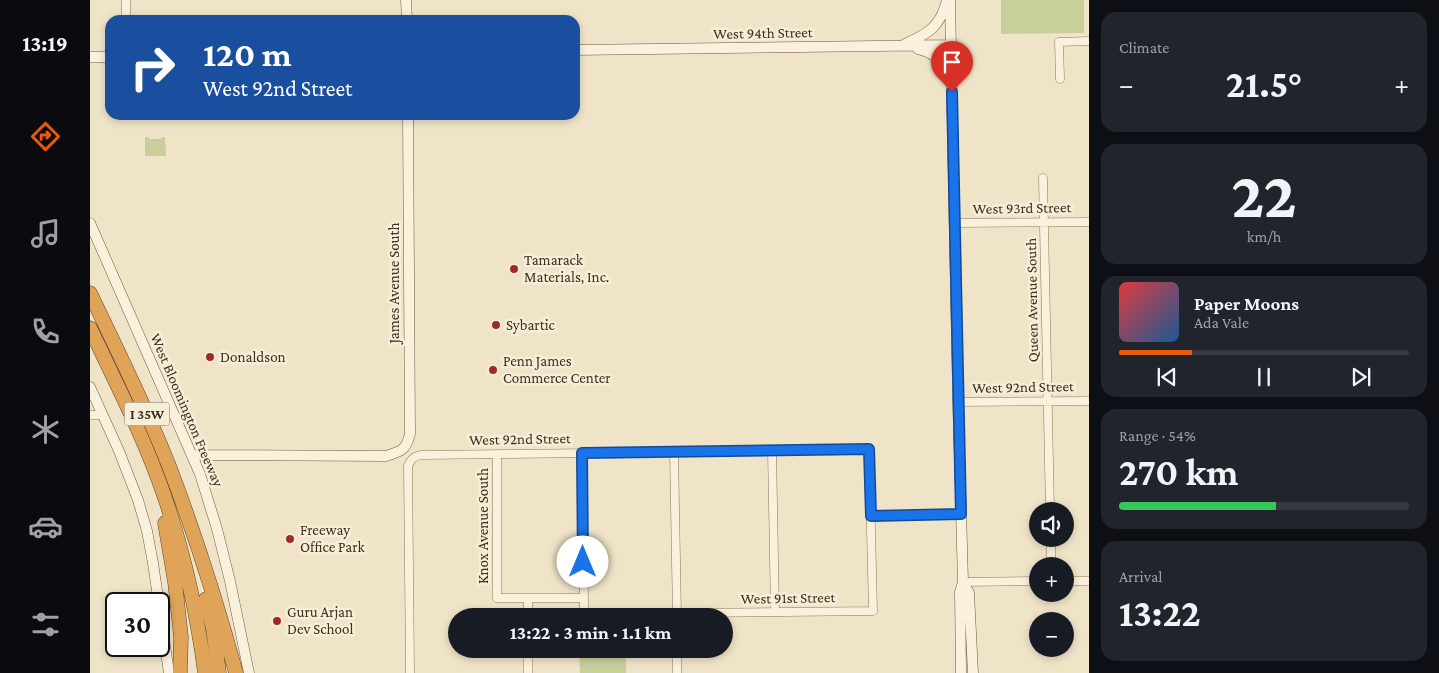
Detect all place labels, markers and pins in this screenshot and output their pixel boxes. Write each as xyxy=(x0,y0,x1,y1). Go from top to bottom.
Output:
pin xyxy=(931,41,973,92)
place label: Tamarack Materials, Inc. xyxy=(524,252,609,285)
marker: Tamarack Materials, Inc. xyxy=(508,263,520,275)
place label: Sybartic xyxy=(506,317,556,334)
marker: Sybartic xyxy=(490,319,502,331)
place label: Donaldson xyxy=(220,349,286,365)
marker: Donaldson xyxy=(204,351,216,363)
place label: Penn James Commerce Center xyxy=(503,353,611,386)
marker: Penn James Commerce Center xyxy=(487,364,499,376)
place label: Freeway Office Park xyxy=(300,522,366,555)
marker: Freeway Office Park xyxy=(284,533,296,545)
place label: Guru Arjan Dev School xyxy=(287,604,353,637)
marker: Guru Arjan Dev School xyxy=(271,615,283,627)

